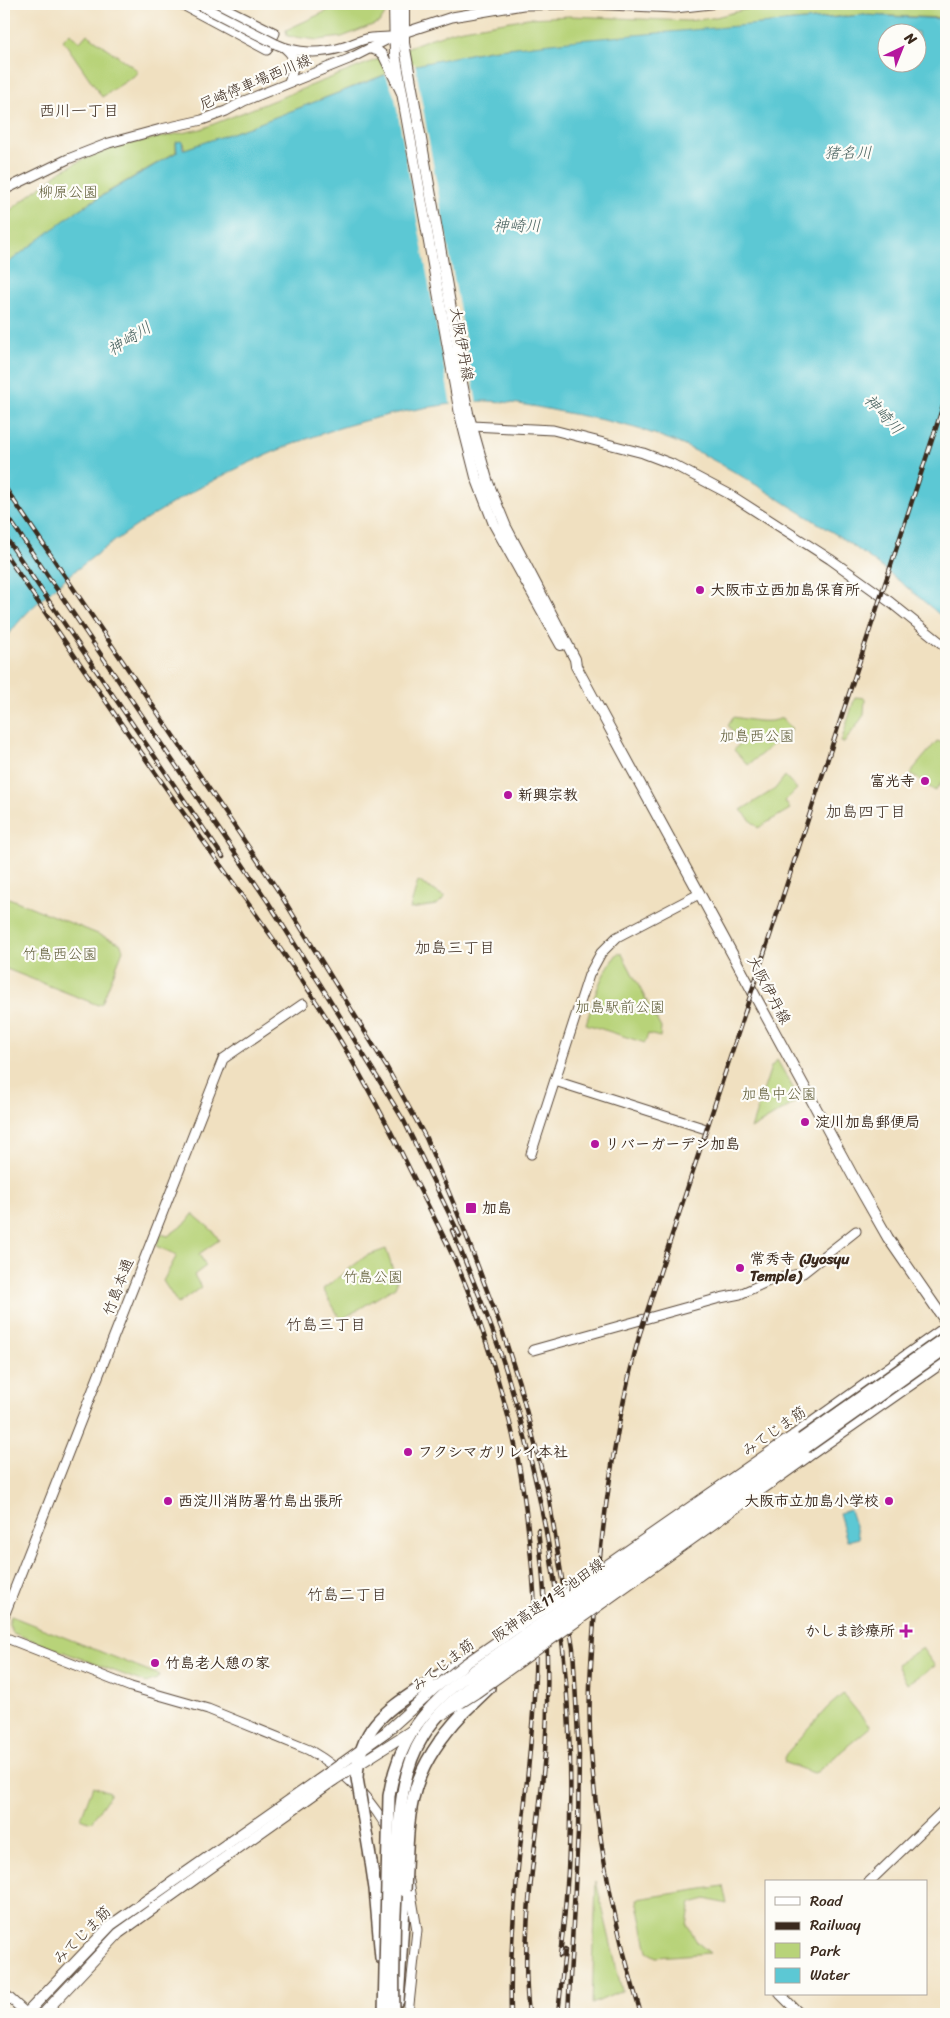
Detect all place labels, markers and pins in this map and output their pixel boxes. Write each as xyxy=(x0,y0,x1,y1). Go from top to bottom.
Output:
place label: 大阪市立西加島保育所 xyxy=(710,577,860,603)
marker: 大阪市立西加島保育所 xyxy=(694,584,706,596)
place label: 富光寺 xyxy=(870,768,915,794)
marker: 富光寺 xyxy=(919,775,931,787)
place label: 新興宗教 xyxy=(518,782,578,808)
marker: 新興宗教 xyxy=(502,789,514,801)
place label: 淀川加島郵便局 xyxy=(815,1109,920,1135)
marker: 淀川加島郵便局 xyxy=(799,1116,811,1128)
place label: リバーガーデン加島 xyxy=(605,1131,740,1157)
marker: リバーガーデン加島 xyxy=(589,1138,601,1150)
place label: 加島 xyxy=(482,1195,512,1221)
marker: 加島 xyxy=(464,1201,478,1215)
place label: 常秀寺 (Jyosyu Temple) xyxy=(750,1246,850,1289)
marker: 常秀寺 (Jyosyu Temple) xyxy=(734,1262,746,1274)
place label: フクシマガリレイ本社 xyxy=(418,1439,568,1465)
marker: フクシマガリレイ本社 xyxy=(402,1446,414,1458)
place label: 西淀川消防署竹島出張所 xyxy=(178,1488,343,1514)
place label: 大阪市立加島小学校 xyxy=(744,1488,879,1514)
marker: 西淀川消防署竹島出張所 xyxy=(162,1495,174,1507)
marker: 大阪市立加島小学校 xyxy=(883,1495,895,1507)
place label: かしま診療所 xyxy=(805,1618,895,1644)
marker: かしま診療所 xyxy=(899,1624,913,1638)
place label: 竹島老人憩の家 xyxy=(165,1650,270,1676)
marker: 竹島老人憩の家 xyxy=(149,1657,161,1669)

